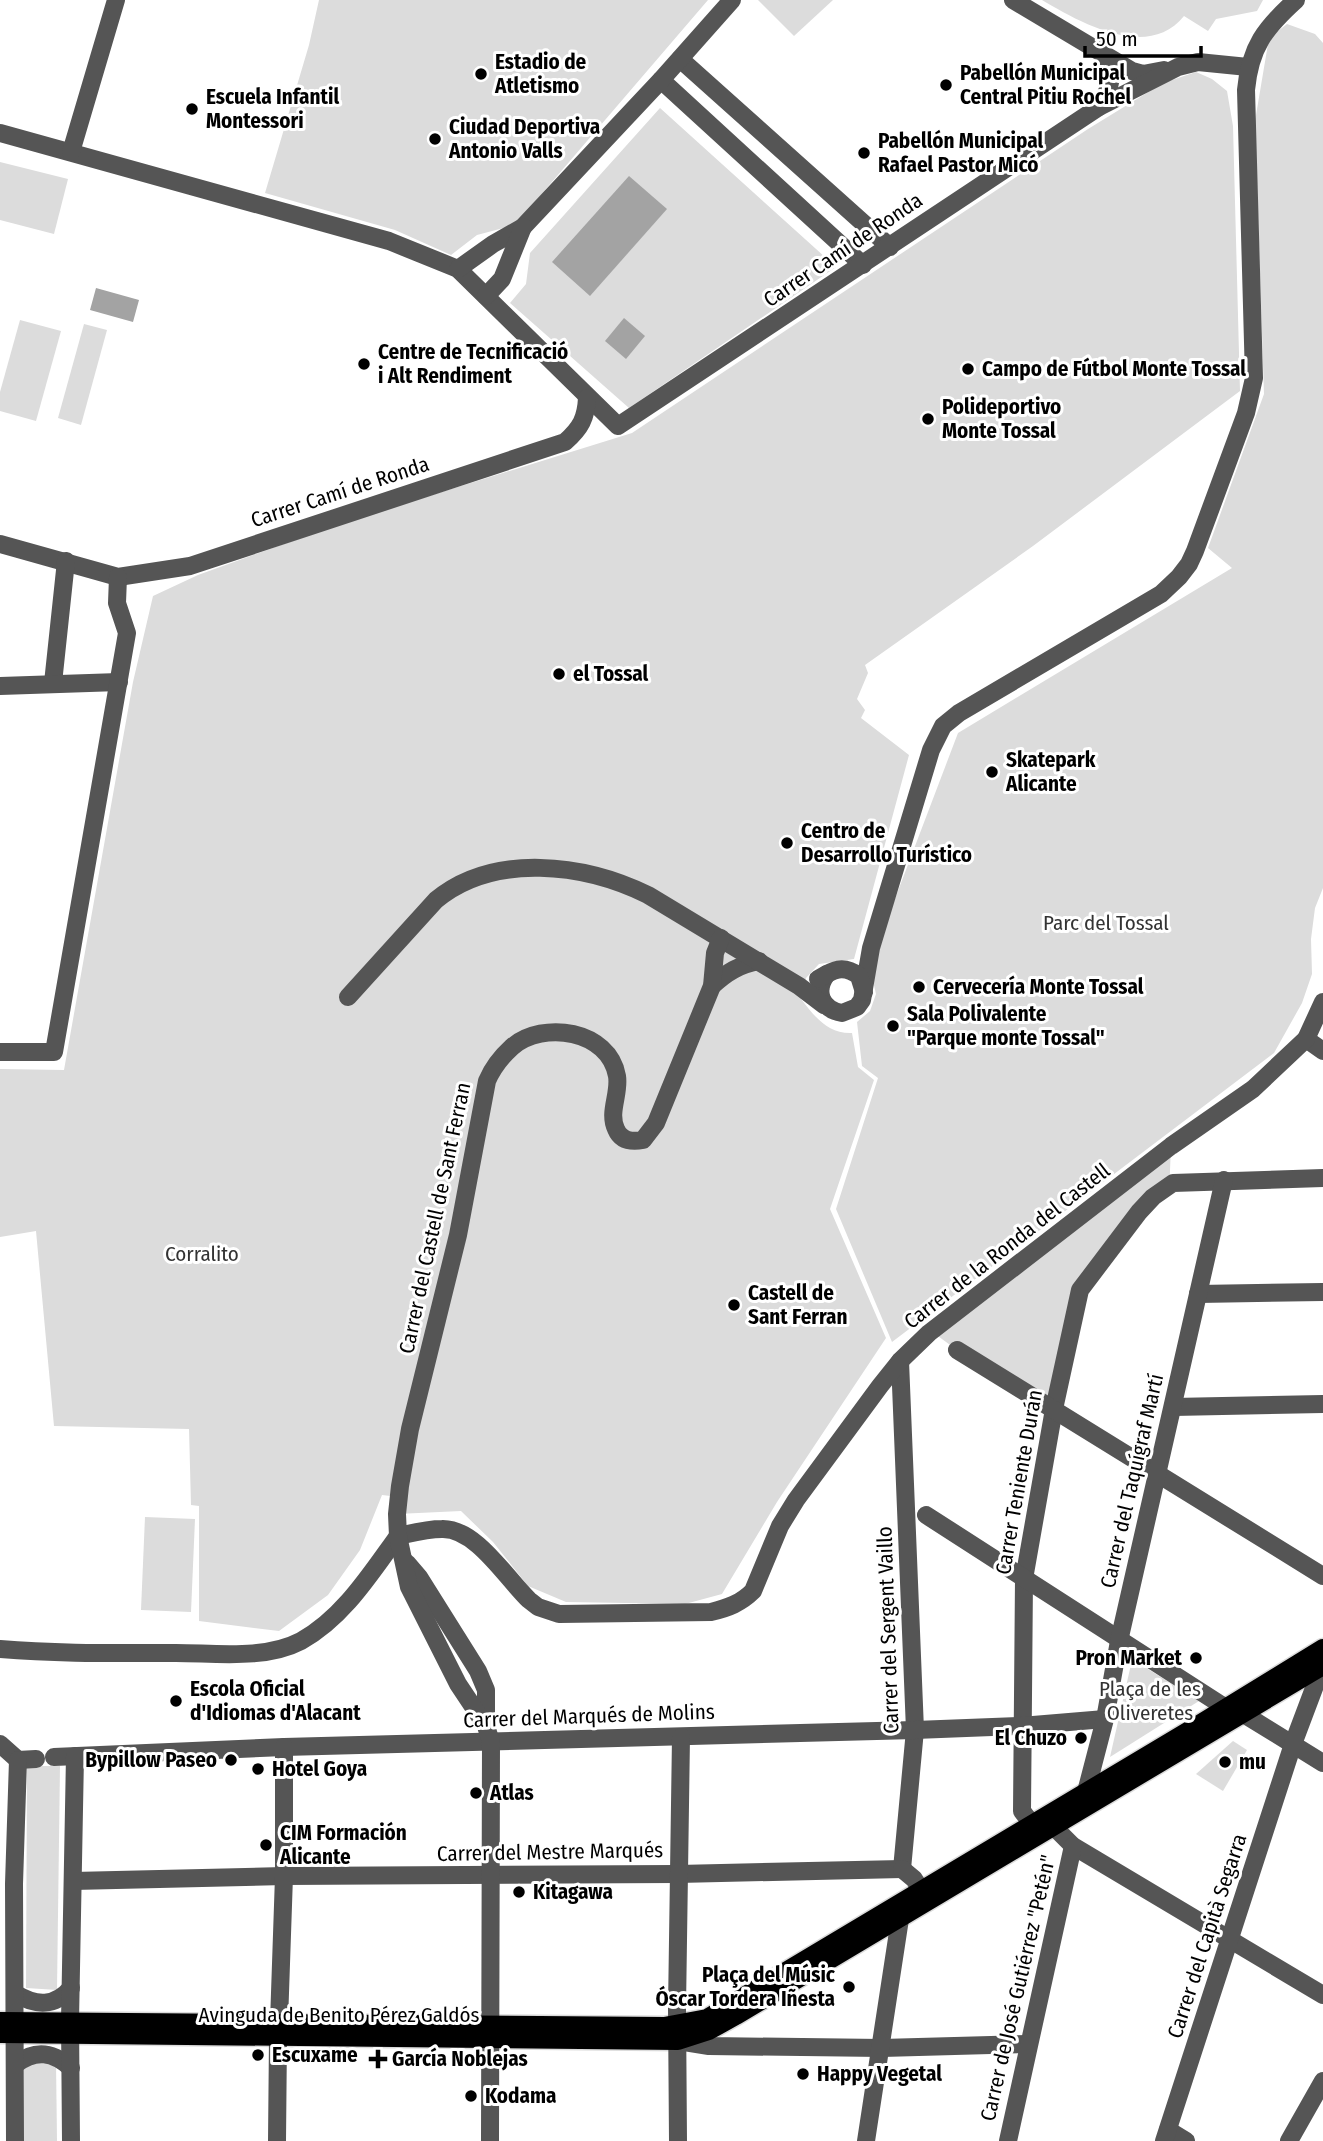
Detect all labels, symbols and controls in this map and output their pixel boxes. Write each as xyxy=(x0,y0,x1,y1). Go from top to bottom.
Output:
scale bar xyxy=(1085,14,1200,58)
text: 50 m xyxy=(1096,26,1138,52)
place label: Estadio de Atletismo xyxy=(494,49,587,99)
place label: Pabellón Municipal Central Pitiu Rochel xyxy=(960,60,1132,110)
marker: Estadio de Atletismo xyxy=(473,66,489,82)
marker: Pabellón Municipal Central Pitiu Rochel xyxy=(938,77,954,93)
place label: Escuela Infantil Montessori xyxy=(206,84,339,134)
marker: Escuela Infantil Montessori xyxy=(184,101,200,117)
place label: Ciudad Deportiva Antonio Valls xyxy=(448,114,600,164)
place label: Pabellón Municipal Rafael Pastor Micó xyxy=(878,128,1043,178)
marker: Ciudad Deportiva Antonio Valls xyxy=(427,131,443,147)
marker: Pabellón Municipal Rafael Pastor Micó xyxy=(856,145,872,161)
street label: Carrer Camí de Ronda xyxy=(759,187,927,313)
place label: Centre de Tecnificació i Alt Rendiment xyxy=(378,339,568,389)
marker: Centre de Tecnificació i Alt Rendiment xyxy=(356,356,372,372)
place label: Campo de Fútbol Monte Tossal xyxy=(982,356,1246,382)
marker: Campo de Fútbol Monte Tossal xyxy=(960,361,976,377)
place label: Polideportivo Monte Tossal xyxy=(942,394,1061,444)
marker: Polideportivo Monte Tossal xyxy=(920,411,936,427)
street label: Carrer Camí de Ronda xyxy=(248,451,432,533)
place label: el Tossal xyxy=(573,661,648,687)
marker: el Tossal xyxy=(551,666,567,682)
place label: Skatepark Alicante xyxy=(1005,747,1096,797)
marker: Skatepark Alicante xyxy=(984,764,1000,780)
place label: Centro de Desarrollo Turístico xyxy=(801,818,972,868)
marker: Centro de Desarrollo Turístico xyxy=(779,835,795,851)
park label: Parc del Tossal xyxy=(1043,910,1169,936)
place label: Cervecería Monte Tossal xyxy=(933,974,1144,1000)
marker: Cervecería Monte Tossal xyxy=(911,979,927,995)
place label: Sala Polivalente "Parque monte Tossal" xyxy=(907,1001,1105,1051)
marker: Sala Polivalente "Parque monte Tossal" xyxy=(885,1018,901,1034)
street label: Carrer del Castell de Sant Ferran xyxy=(394,1080,476,1356)
street label: Carrer de la Ronda del Castell xyxy=(899,1157,1115,1334)
park label: Corralito xyxy=(165,1241,239,1267)
place label: Castell de Sant Ferran xyxy=(748,1280,847,1330)
marker: Castell de Sant Ferran xyxy=(726,1297,742,1313)
street label: Carrer del Taquígraf Martí xyxy=(1095,1371,1169,1591)
street label: Carrer Teniente Durán xyxy=(990,1388,1048,1576)
street label: Carrer del Sergent Vaillo xyxy=(871,1526,905,1734)
place label: Pron Market xyxy=(1076,1645,1183,1671)
marker: Pron Market xyxy=(1188,1650,1204,1666)
place label: Escola Oficial d'Idiomas d'Alacant xyxy=(190,1676,361,1726)
park label: Plaça de les Oliveretes xyxy=(1099,1676,1201,1726)
marker: Escola Oficial d'Idiomas d'Alacant xyxy=(168,1693,184,1709)
street label: Carrer del Marqués de Molins xyxy=(463,1699,715,1733)
place label: El Chuzo xyxy=(995,1725,1067,1751)
marker: El Chuzo xyxy=(1073,1730,1089,1746)
place label: Bypillow Paseo xyxy=(85,1747,217,1773)
place label: mu xyxy=(1239,1749,1266,1775)
marker: Bypillow Paseo xyxy=(223,1752,239,1768)
marker: mu xyxy=(1217,1754,1233,1770)
place label: Hotel Goya xyxy=(272,1756,367,1782)
marker: Hotel Goya xyxy=(250,1761,266,1777)
place label: Atlas xyxy=(489,1780,534,1806)
marker: Atlas xyxy=(468,1785,484,1801)
place label: CIM Formación Alicante xyxy=(279,1820,407,1870)
street label: Carrer del Capità Segarra xyxy=(1162,1830,1252,2042)
marker: CIM Formación Alicante xyxy=(258,1837,274,1853)
street label: Carrer del Mestre Marqués xyxy=(437,1837,663,1867)
street label: Carrer de José Gutiérrez "Petén" xyxy=(975,1852,1061,2124)
place label: Kitagawa xyxy=(533,1879,613,1905)
marker: Kitagawa xyxy=(511,1884,527,1900)
place label: Plaça del Músic Óscar Tordera Iñesta xyxy=(656,1962,836,2012)
marker: Plaça del Músic Óscar Tordera Iñesta xyxy=(841,1979,857,1995)
street label: Avinguda de Benito Pérez Galdós xyxy=(199,2002,480,2028)
place label: Escuxame xyxy=(272,2042,358,2068)
place label: García Noblejas xyxy=(392,2046,528,2072)
marker: Escuxame xyxy=(250,2047,266,2063)
marker: García Noblejas xyxy=(370,2051,386,2067)
place label: Happy Vegetal xyxy=(817,2061,942,2087)
marker: Happy Vegetal xyxy=(795,2066,811,2082)
place label: Kodama xyxy=(485,2083,556,2109)
marker: Kodama xyxy=(463,2088,479,2104)

